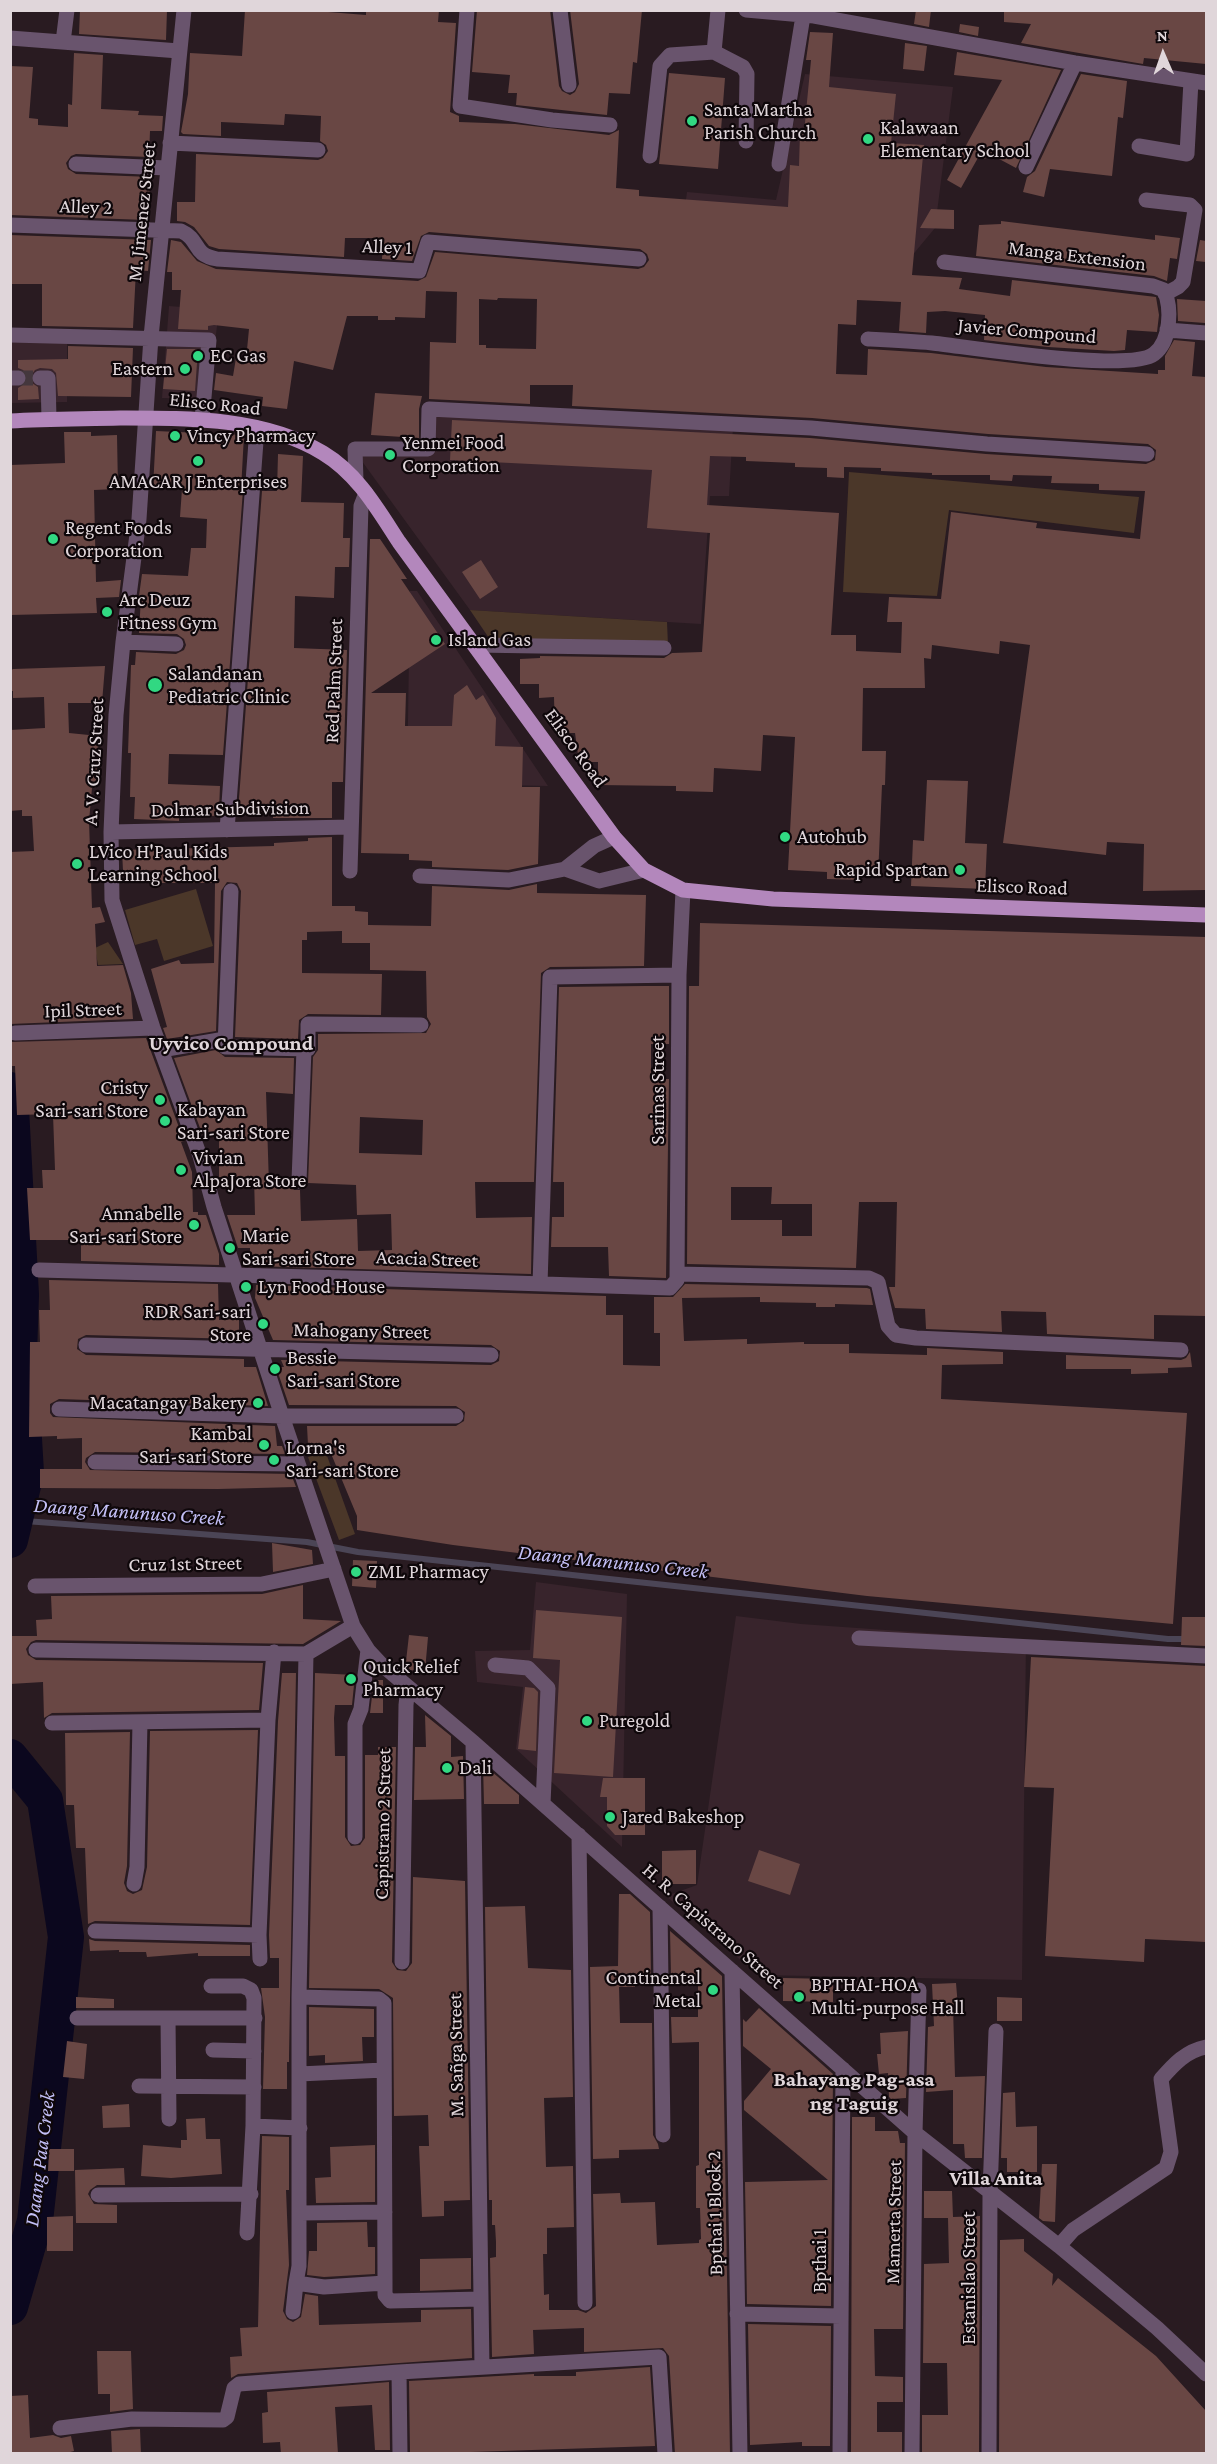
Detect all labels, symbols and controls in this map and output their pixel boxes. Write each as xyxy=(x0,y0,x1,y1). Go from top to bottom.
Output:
north arrow xyxy=(1133,24,1193,84)
text: N xyxy=(1157,27,1168,44)
place label: Santa Martha Parish Church xyxy=(704,98,816,145)
marker: Santa Martha Parish Church xyxy=(685,114,699,128)
place label: Kalawaan Elementary School xyxy=(880,116,1030,163)
marker: Kalawaan Elementary School xyxy=(861,132,875,146)
street label: M. Jimenez Street xyxy=(123,141,161,283)
street label: Alley 2 xyxy=(59,194,113,220)
street label: Alley 1 xyxy=(361,234,413,260)
street label: Manga Extension xyxy=(1007,236,1147,276)
street label: Javier Compound xyxy=(957,313,1097,349)
place label: EC Gas xyxy=(210,344,266,368)
marker: EC Gas xyxy=(191,349,205,363)
place label: Eastern xyxy=(112,357,173,381)
marker: Eastern xyxy=(178,362,192,376)
street label: Elisco Road xyxy=(168,387,262,421)
place label: Vincy Pharmacy xyxy=(187,424,315,448)
marker: Vincy Pharmacy xyxy=(168,429,182,443)
place label: Yenmei Food Corporation xyxy=(402,431,504,478)
marker: Yenmei Food Corporation xyxy=(383,448,397,462)
marker: AMACAR J Enterprises xyxy=(191,454,205,468)
place label: AMACAR J Enterprises xyxy=(109,470,287,494)
place label: Regent Foods Corporation xyxy=(65,516,172,563)
marker: Regent Foods Corporation xyxy=(46,532,60,546)
place label: Arc Deuz Fitness Gym xyxy=(119,588,217,635)
marker: Arc Deuz Fitness Gym xyxy=(100,605,114,619)
street label: Red Palm Street xyxy=(320,618,348,744)
place label: Island Gas xyxy=(448,628,531,652)
marker: Island Gas xyxy=(429,633,443,647)
place label: Salandanan Pediatric Clinic xyxy=(168,662,289,709)
marker: Salandanan Pediatric Clinic xyxy=(146,676,164,694)
street label: A. V. Cruz Street xyxy=(79,698,109,826)
street label: Elisco Road xyxy=(539,704,613,792)
street label: Dolmar Subdivision xyxy=(150,796,310,822)
place label: Autohub xyxy=(797,825,867,849)
marker: Autohub xyxy=(778,830,792,844)
place label: LVico H'Paul Kids Learning School xyxy=(89,840,228,887)
marker: LVico H'Paul Kids Learning School xyxy=(70,857,84,871)
place label: Rapid Spartan xyxy=(835,858,948,882)
marker: Rapid Spartan xyxy=(953,863,967,877)
street label: Elisco Road xyxy=(976,873,1068,901)
street label: Ipil Street xyxy=(44,997,122,1023)
district label: Uyvico Compound xyxy=(149,1031,313,1057)
street label: Sarinas Street xyxy=(646,1035,670,1145)
place label: Cristy Sari-sari Store xyxy=(35,1076,148,1123)
marker: Cristy Sari-sari Store xyxy=(153,1093,167,1107)
place label: Kabayan Sari-sari Store xyxy=(177,1098,290,1145)
marker: Kabayan Sari-sari Store xyxy=(158,1114,172,1128)
place label: Vivian AlpaJora Store xyxy=(193,1146,306,1193)
marker: Vivian AlpaJora Store xyxy=(174,1163,188,1177)
place label: Annabelle Sari-sari Store xyxy=(69,1202,182,1249)
marker: Annabelle Sari-sari Store xyxy=(187,1218,201,1232)
place label: Marie Sari-sari Store xyxy=(242,1224,355,1271)
marker: Marie Sari-sari Store xyxy=(223,1241,237,1255)
street label: Acacia Street xyxy=(375,1245,479,1273)
place label: Lyn Food House xyxy=(258,1275,385,1299)
marker: Lyn Food House xyxy=(239,1280,253,1294)
place label: RDR Sari-sari Store xyxy=(144,1300,251,1347)
marker: RDR Sari-sari Store xyxy=(256,1317,270,1331)
street label: Mahogany Street xyxy=(293,1318,429,1344)
place label: Bessie Sari-sari Store xyxy=(287,1346,400,1393)
marker: Bessie Sari-sari Store xyxy=(268,1362,282,1376)
place label: Macatangay Bakery xyxy=(90,1391,246,1415)
marker: Macatangay Bakery xyxy=(251,1396,265,1410)
place label: Kambal Sari-sari Store xyxy=(139,1422,252,1469)
place label: Lorna's Sari-sari Store xyxy=(286,1436,399,1483)
marker: Kambal Sari-sari Store xyxy=(257,1438,271,1452)
marker: Lorna's Sari-sari Store xyxy=(267,1453,281,1467)
water label: Daang Manunuso Creek xyxy=(33,1493,225,1531)
water label: Daang Manunuso Creek xyxy=(517,1539,709,1585)
street label: Cruz 1st Street xyxy=(128,1551,242,1577)
place label: ZML Pharmacy xyxy=(368,1560,489,1584)
marker: ZML Pharmacy xyxy=(349,1565,363,1579)
place label: Quick Relief Pharmacy xyxy=(363,1655,459,1702)
marker: Quick Relief Pharmacy xyxy=(344,1672,358,1686)
place label: Puregold xyxy=(599,1709,670,1733)
marker: Puregold xyxy=(580,1714,594,1728)
street label: Capistrano 2 Street xyxy=(370,1748,396,1900)
place label: Dali xyxy=(459,1756,492,1780)
marker: Dali xyxy=(440,1761,454,1775)
place label: Jared Bakeshop xyxy=(622,1805,744,1829)
marker: Jared Bakeshop xyxy=(603,1810,617,1824)
street label: H. R. Capistrano Street xyxy=(637,1858,789,1994)
place label: Continental Metal xyxy=(605,1966,701,2013)
place label: BPTHAI-HOA Multi-purpose Hall xyxy=(811,1973,964,2020)
marker: Continental Metal xyxy=(706,1983,720,1997)
marker: BPTHAI-HOA Multi-purpose Hall xyxy=(792,1990,806,2004)
street label: M. Sañga Street xyxy=(443,1993,469,2117)
district label: Bahayang Pag-asa ng Taguig xyxy=(774,2067,934,2117)
water label: Daang Paa Creek xyxy=(19,2090,61,2228)
street label: Bpthai 1 Block 2 xyxy=(702,2151,728,2275)
street label: Mamerta Street xyxy=(881,2160,907,2284)
district label: Villa Anita xyxy=(949,2166,1043,2192)
street label: Estanislao Street xyxy=(957,2211,981,2345)
street label: Bpthai 1 xyxy=(808,2229,832,2293)

